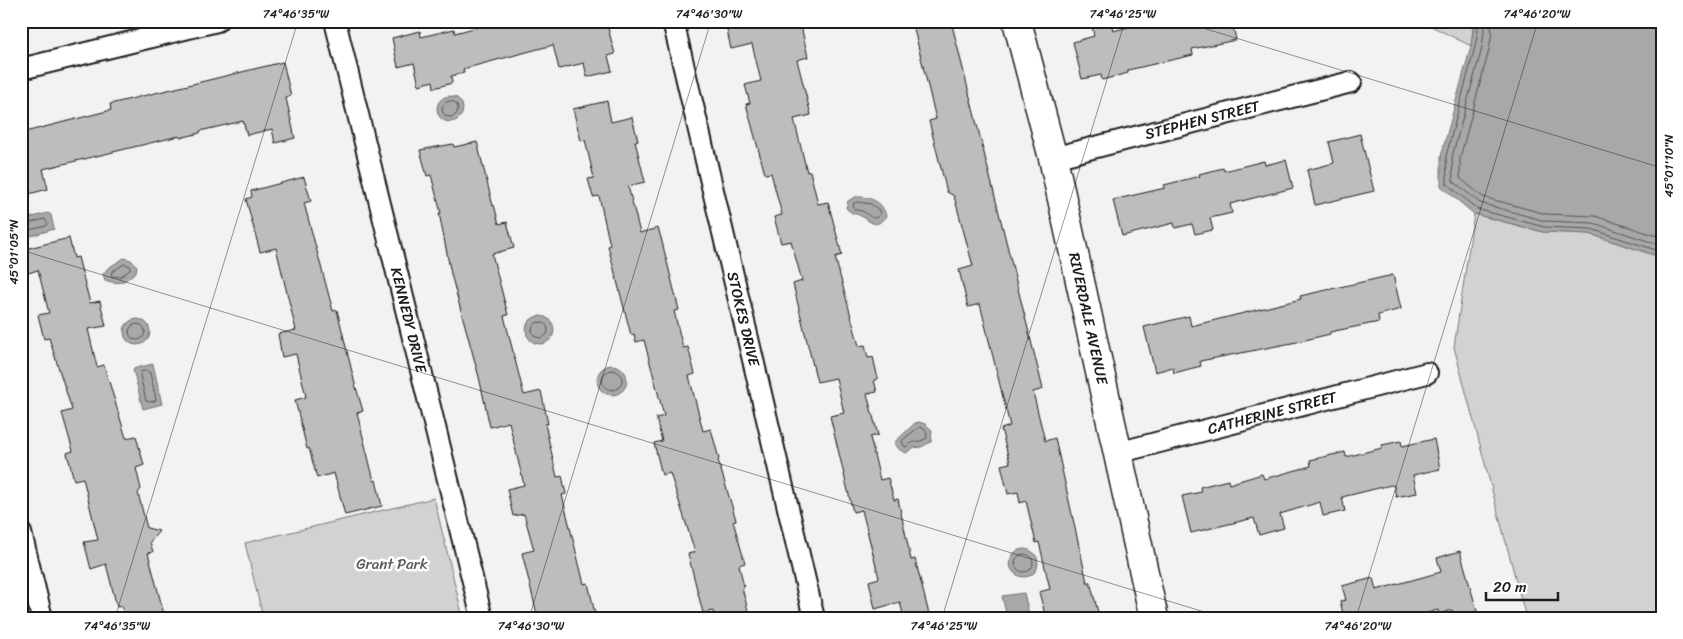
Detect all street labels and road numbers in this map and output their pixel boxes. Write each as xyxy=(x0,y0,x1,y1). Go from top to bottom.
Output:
street label: STEPHEN STREET xyxy=(1142,92,1264,147)
street label: RIVERDALE AVENUE xyxy=(1061,250,1116,389)
street label: KENNEDY DRIVE xyxy=(383,264,435,377)
street label: STOKES DRIVE xyxy=(720,269,767,370)
street label: CATHERINE STREET xyxy=(1205,384,1341,442)

